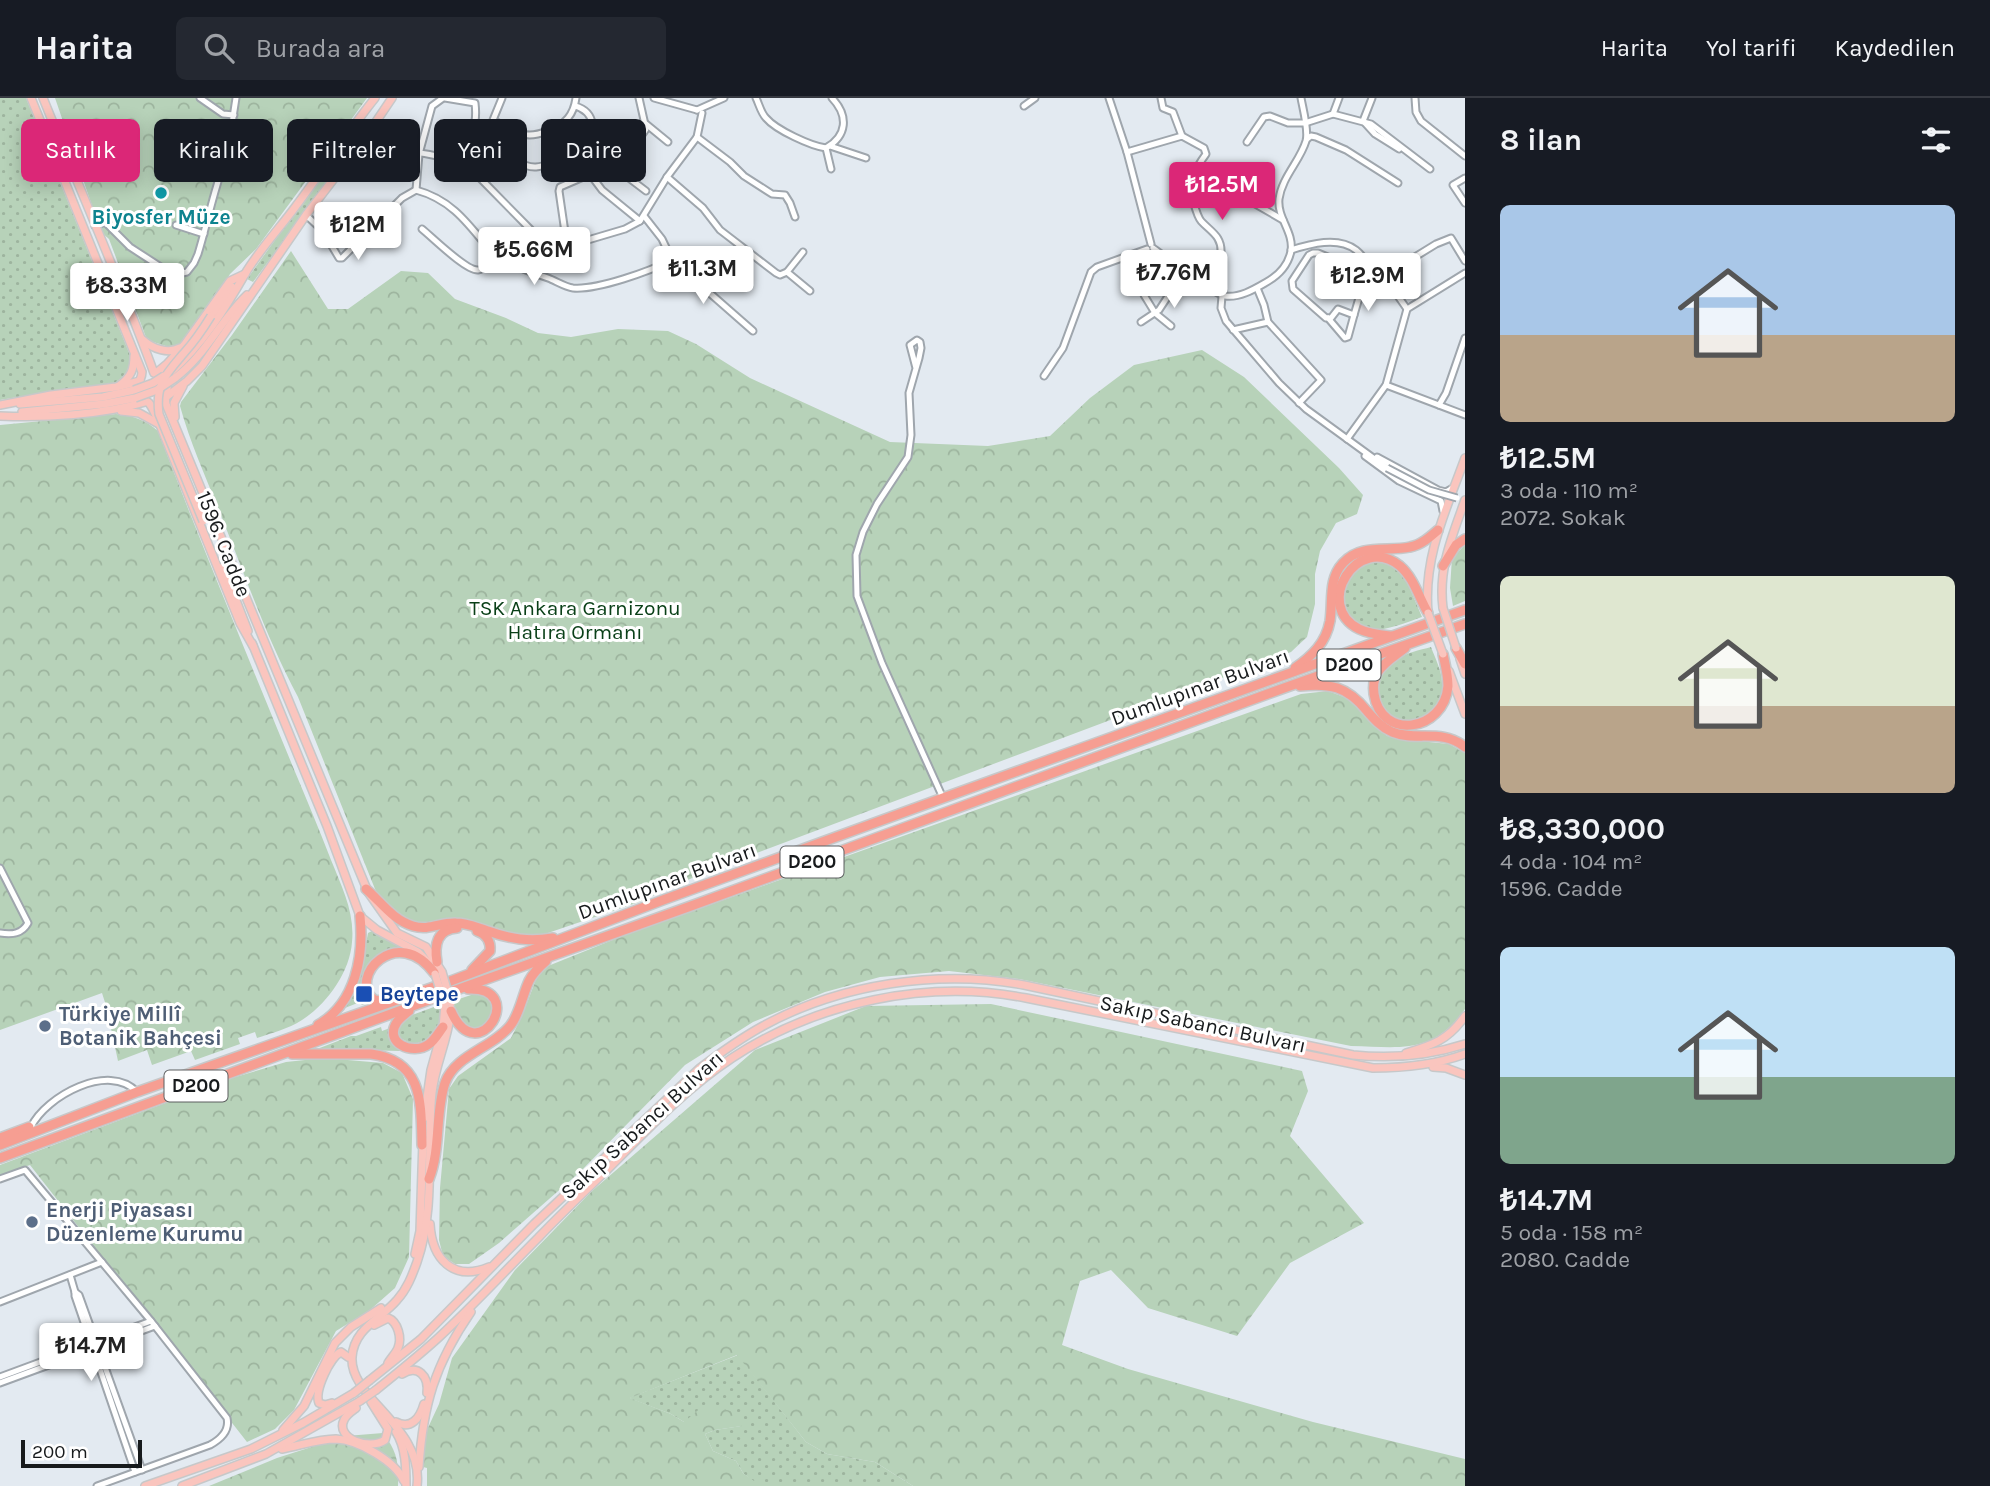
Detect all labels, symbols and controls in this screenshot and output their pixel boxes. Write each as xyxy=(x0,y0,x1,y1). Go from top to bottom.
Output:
search box xyxy=(176,17,666,80)
text: Harita xyxy=(35,29,134,67)
icon: search xyxy=(200,29,238,67)
text: Burada ara xyxy=(256,33,385,64)
text: Harita xyxy=(1601,34,1668,62)
text: Yol tarifi xyxy=(1706,34,1797,62)
text: Kaydedilen xyxy=(1835,34,1955,62)
chip: Satılık xyxy=(21,119,140,182)
chip: Kiralık xyxy=(154,119,273,182)
chip: Filtreler xyxy=(287,119,420,182)
chip: Yeni xyxy=(434,119,527,182)
chip: Daire xyxy=(541,119,646,182)
icon: filters xyxy=(1917,121,1955,159)
text: 8 ilan xyxy=(1500,122,1582,158)
pin: ₺12.5M xyxy=(1165,162,1279,222)
text: ₺12.5M xyxy=(1185,171,1259,198)
marker: Biyosfer Müze xyxy=(153,185,169,201)
pin: ₺12M xyxy=(317,202,399,262)
place label: Biyosfer Müze xyxy=(91,205,231,229)
text: ₺12M xyxy=(330,211,386,238)
pin: ₺5.66M xyxy=(477,228,591,287)
text: ₺5.66M xyxy=(494,236,574,263)
pin: ₺11.3M xyxy=(646,246,760,306)
pin: ₺7.76M xyxy=(1117,250,1231,310)
icon: home xyxy=(1665,250,1791,376)
pin: ₺12.9M xyxy=(1311,254,1425,313)
text: ₺11.3M xyxy=(669,255,737,282)
text: ₺7.76M xyxy=(1136,259,1212,286)
text: ₺12.9M xyxy=(1331,262,1405,289)
pin: ₺8.33M xyxy=(70,264,184,323)
text: ₺8.33M xyxy=(86,272,168,299)
text: ₺12.5M xyxy=(1500,440,1596,476)
text: 3 oda · 110 m² xyxy=(1500,477,1638,504)
street label: 1596. Cadde xyxy=(192,488,256,600)
text: 2072. Sokak xyxy=(1500,504,1626,531)
park label: TSK Ankara Garnizonu Hatıra Ormanı xyxy=(469,596,681,644)
icon: home xyxy=(1665,621,1791,747)
street label: Dumlupınar Bulvarı xyxy=(1108,644,1292,730)
road number: D200 xyxy=(1318,650,1380,680)
text: ₺8,330,000 xyxy=(1500,811,1665,847)
street label: Dumlupınar Bulvarı xyxy=(575,838,759,924)
road number: D200 xyxy=(780,846,844,877)
text: 4 oda · 104 m² xyxy=(1500,848,1643,875)
text: 1596. Cadde xyxy=(1500,875,1623,902)
place label: Beytepe xyxy=(380,982,459,1006)
marker: Beytepe xyxy=(354,984,374,1004)
street label: Sakıp Sabancı Bulvarı xyxy=(1098,990,1308,1058)
icon: home xyxy=(1665,992,1791,1118)
place label: Türkiye Millî Botanik Bahçesi xyxy=(59,1002,222,1050)
marker: Türkiye Millî Botanik Bahçesi xyxy=(37,1018,53,1034)
street label: Sakıp Sabancı Bulvarı xyxy=(556,1046,728,1204)
road number: D200 xyxy=(164,1070,228,1102)
text: ₺14.7M xyxy=(1500,1182,1593,1218)
place label: Enerji Piyasası Düzenleme Kurumu xyxy=(46,1198,244,1246)
marker: Enerji Piyasası Düzenleme Kurumu xyxy=(24,1214,40,1230)
text: 5 oda · 158 m² xyxy=(1500,1219,1643,1246)
text: 2080. Cadde xyxy=(1500,1246,1630,1273)
pin: ₺14.7M xyxy=(34,1324,148,1383)
text: ₺14.7M xyxy=(55,1332,127,1359)
scale bar xyxy=(21,1437,142,1469)
text: 200 m xyxy=(32,1441,88,1463)

